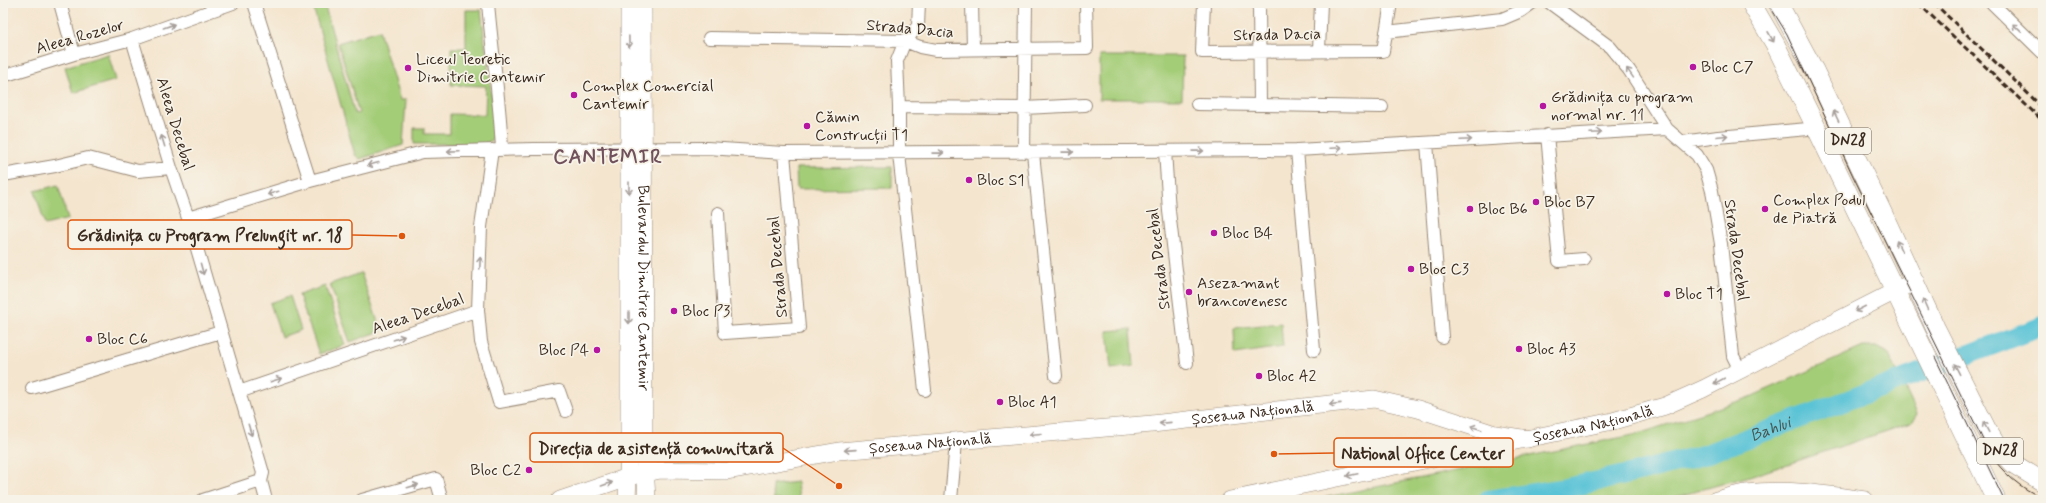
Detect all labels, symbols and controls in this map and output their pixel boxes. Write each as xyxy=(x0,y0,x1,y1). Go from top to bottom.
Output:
street label: Aleea Rozelor xyxy=(33,14,127,60)
street label: Strada Dacia xyxy=(865,15,955,43)
one-way arrow xyxy=(163,21,175,29)
one-way arrow xyxy=(2012,23,2022,33)
street label: Strada Dacia xyxy=(1233,24,1321,46)
one-way arrow xyxy=(1767,31,1775,43)
one-way arrow xyxy=(625,35,633,48)
place label: Liceul Teoretic Dimitrie Cantemir xyxy=(416,49,545,88)
place label: Bloc C7 xyxy=(1701,57,1754,78)
marker: Bloc C7 xyxy=(1688,62,1698,72)
marker: Liceul Teoretic Dimitrie Cantemir xyxy=(403,63,413,73)
one-way arrow xyxy=(1626,68,1634,79)
street label: Aleea Decebal xyxy=(151,75,199,173)
place label: Complex Comercial Cantemir xyxy=(582,76,714,115)
place label: Grădinița cu program normal nr. 11 xyxy=(1551,87,1693,126)
marker: Complex Comercial Cantemir xyxy=(569,90,579,100)
marker: Grădinița cu program normal nr. 11 xyxy=(1538,101,1548,111)
place label: Cămin Construcții T1 xyxy=(815,107,908,146)
one-way arrow xyxy=(1832,111,1839,123)
marker: Cămin Construcții T1 xyxy=(802,121,812,131)
road number: DN28 xyxy=(1825,128,1871,154)
one-way arrow xyxy=(1589,129,1602,136)
one-way arrow xyxy=(1715,133,1728,140)
one-way arrow xyxy=(159,135,166,148)
one-way arrow xyxy=(1459,137,1472,144)
district label: CANTEMIR xyxy=(553,144,663,171)
one-way arrow xyxy=(1329,144,1342,152)
one-way arrow xyxy=(447,147,460,155)
one-way arrow xyxy=(1191,147,1204,155)
one-way arrow xyxy=(1061,148,1074,156)
one-way arrow xyxy=(931,149,944,157)
one-way arrow xyxy=(367,161,380,168)
place label: Bloc S1 xyxy=(977,170,1025,191)
marker: Bloc S1 xyxy=(964,175,974,185)
one-way arrow xyxy=(625,181,633,194)
street label: Bulevardul Dimitrie Cantemir xyxy=(633,185,654,391)
one-way arrow xyxy=(267,189,279,197)
place label: Complex Podul de Piatră xyxy=(1773,190,1865,229)
place label: Bloc B7 xyxy=(1544,192,1596,213)
marker: Bloc B7 xyxy=(1531,197,1541,207)
street label: Strada Decebal xyxy=(1719,198,1753,302)
place label: Bloc B6 xyxy=(1478,199,1528,220)
marker: Bloc B6 xyxy=(1465,204,1475,214)
marker: Complex Podul de Piatră xyxy=(1760,204,1770,214)
street label: Strada Decebal xyxy=(1142,207,1176,311)
street label: Strada Decebal xyxy=(763,215,793,319)
callout: Grădinița cu Program Prelungit nr. 18 xyxy=(68,220,352,249)
place label: Bloc B4 xyxy=(1222,223,1273,244)
text: Grădinița cu Program Prelungit nr. 18 xyxy=(77,225,343,250)
marker: Bloc B4 xyxy=(1209,228,1219,238)
one-way arrow xyxy=(1894,240,1902,252)
one-way arrow xyxy=(476,257,483,270)
place label: Bloc C3 xyxy=(1419,259,1469,280)
one-way arrow xyxy=(199,262,206,275)
marker: Bloc C3 xyxy=(1406,264,1416,274)
place label: Asezamant brancovenesc xyxy=(1197,273,1287,312)
place label: Bloc T1 xyxy=(1675,284,1723,305)
marker: Asezamant brancovenesc xyxy=(1184,287,1194,297)
street label: Aleea Decebal xyxy=(369,288,467,340)
marker: Bloc T1 xyxy=(1662,289,1672,299)
one-way arrow xyxy=(1921,299,1928,311)
place label: Bloc P3 xyxy=(682,301,730,322)
marker: Bloc P3 xyxy=(669,306,679,316)
one-way arrow xyxy=(1854,306,1866,313)
one-way arrow xyxy=(625,311,633,324)
place label: Bloc C6 xyxy=(97,329,148,350)
one-way arrow xyxy=(393,333,405,341)
marker: Bloc C6 xyxy=(84,334,94,344)
place label: Bloc A3 xyxy=(1527,339,1576,360)
place label: Bloc P4 xyxy=(539,340,589,361)
marker: Bloc A3 xyxy=(1514,344,1524,354)
marker: Bloc P4 xyxy=(592,345,602,355)
one-way arrow xyxy=(1953,364,1960,376)
place label: Bloc A2 xyxy=(1267,366,1317,387)
marker: Bloc A2 xyxy=(1254,371,1264,381)
one-way arrow xyxy=(270,376,283,383)
one-way arrow xyxy=(1713,378,1725,385)
place label: Bloc A1 xyxy=(1008,392,1057,413)
street label: Șoseaua Națională xyxy=(1190,395,1315,430)
marker: Bloc A1 xyxy=(995,397,1005,407)
street label: Șoseaua Națională xyxy=(1531,399,1656,448)
one-way arrow xyxy=(1329,400,1342,407)
water label: Bahlui xyxy=(1747,411,1796,447)
one-way arrow xyxy=(1158,419,1171,427)
one-way arrow xyxy=(1982,422,1989,434)
one-way arrow xyxy=(247,423,254,436)
one-way arrow xyxy=(1470,424,1483,431)
street label: Șoseaua Națională xyxy=(868,427,993,459)
one-way arrow xyxy=(1029,430,1042,437)
callout: Direcția de asistență comunitară xyxy=(530,433,783,462)
text: Direcția de asistență comunitară xyxy=(538,438,774,460)
callout: National Office Center xyxy=(1334,438,1513,467)
road number: DN28 xyxy=(1977,438,2023,464)
text: National Office Center xyxy=(1341,443,1506,465)
one-way arrow xyxy=(844,447,857,454)
place label: Bloc C2 xyxy=(470,460,521,481)
marker: Bloc C2 xyxy=(524,465,534,475)
one-way arrow xyxy=(1346,471,1359,479)
one-way arrow xyxy=(601,480,614,487)
one-way arrow xyxy=(406,481,419,489)

